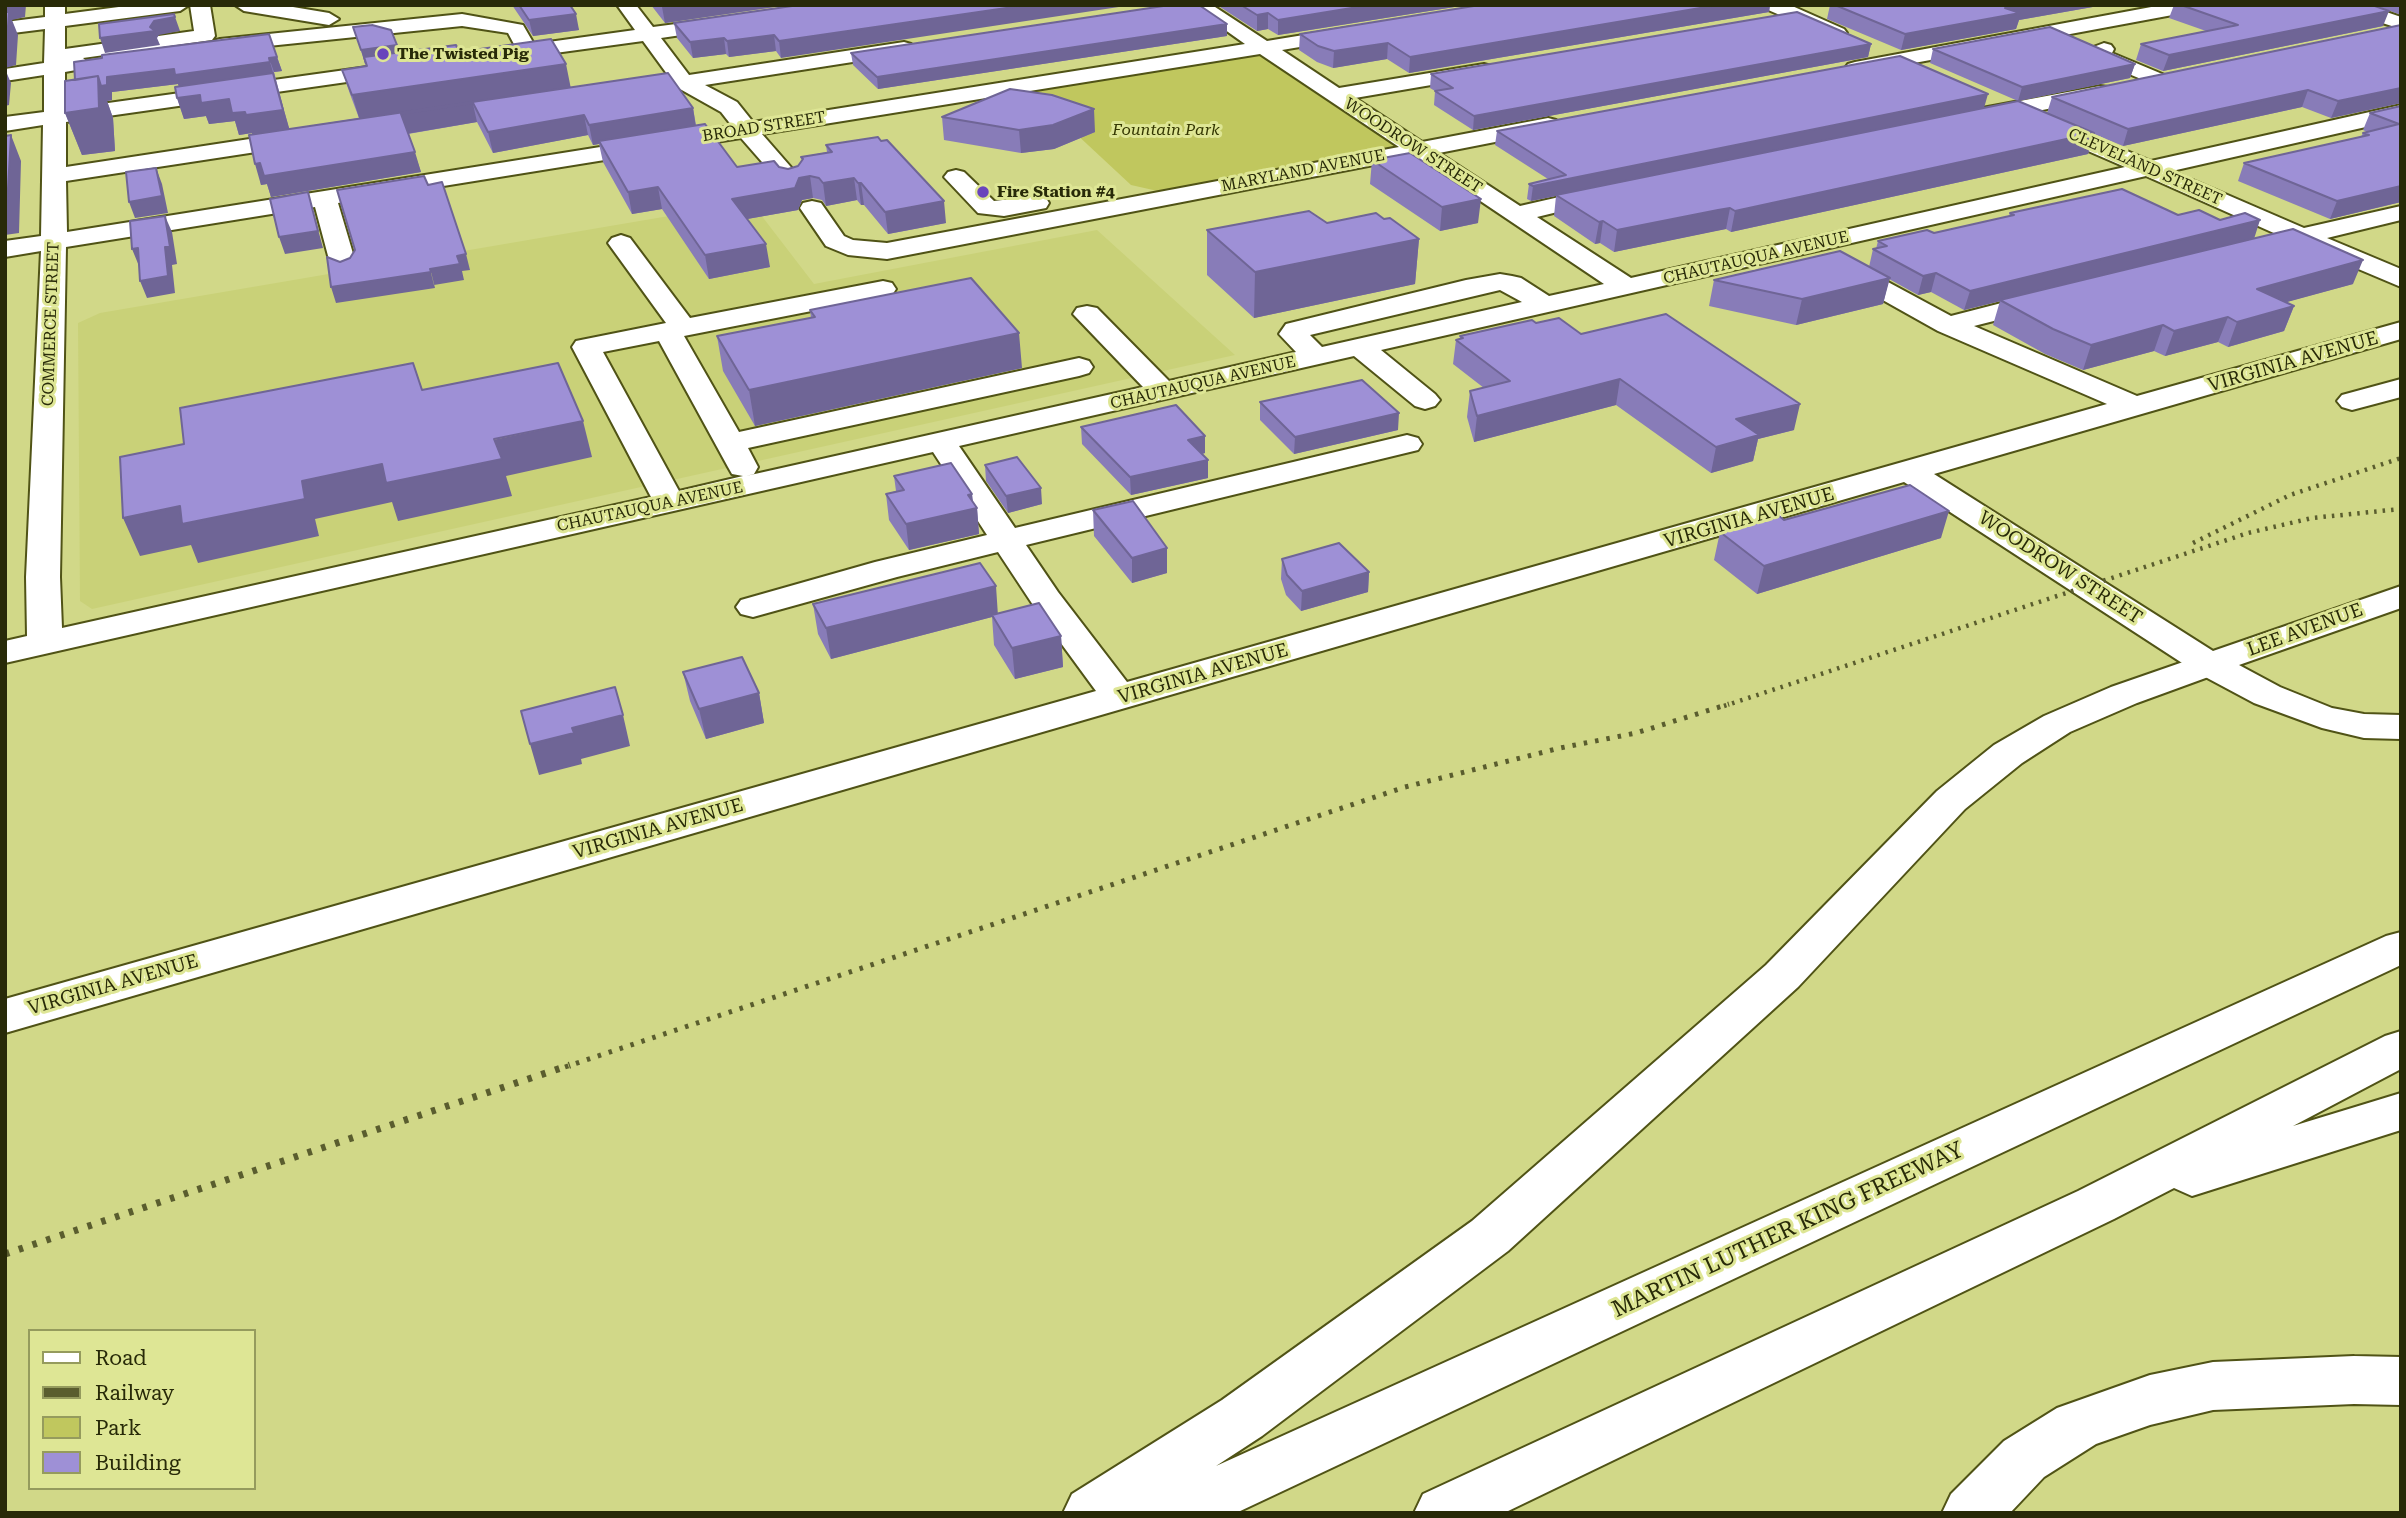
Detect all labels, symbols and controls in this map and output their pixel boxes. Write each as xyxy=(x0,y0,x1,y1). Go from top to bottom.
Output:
place label: The Twisted Pig xyxy=(397,44,529,64)
marker: The Twisted Pig xyxy=(375,46,391,62)
street label: WOODROW STREET xyxy=(1341,94,1485,198)
street label: BROAD STREET xyxy=(701,108,827,146)
park label: Fountain Park xyxy=(1112,120,1220,140)
street label: CLEVELAND STREET xyxy=(2065,124,2225,210)
street label: MARYLAND AVENUE xyxy=(1220,146,1386,196)
place label: Fire Station #4 xyxy=(997,182,1115,202)
marker: Fire Station #4 xyxy=(975,184,991,200)
street label: CHAUTAUQUA AVENUE xyxy=(1662,227,1850,289)
street label: COMMERCE STREET xyxy=(39,242,63,406)
street label: VIRGINIA AVENUE xyxy=(2205,327,2381,397)
street label: CHAUTAUQUA AVENUE xyxy=(1109,352,1297,414)
street label: CHAUTAUQUA AVENUE xyxy=(555,478,745,536)
street label: VIRGINIA AVENUE xyxy=(1661,483,1837,553)
street label: WOODROW STREET xyxy=(1974,507,2146,629)
street label: LEE AVENUE xyxy=(2244,599,2366,661)
street label: VIRGINIA AVENUE xyxy=(1115,639,1291,709)
street label: VIRGINIA AVENUE xyxy=(570,794,746,864)
street label: VIRGINIA AVENUE xyxy=(25,950,201,1020)
street label: MARTIN LUTHER KING FREEWAY xyxy=(1608,1136,1968,1324)
legend xyxy=(28,1329,256,1490)
text: Road xyxy=(95,1346,147,1370)
text: Railway xyxy=(95,1381,174,1405)
text: Park xyxy=(95,1416,141,1440)
text: Building xyxy=(95,1451,181,1475)

